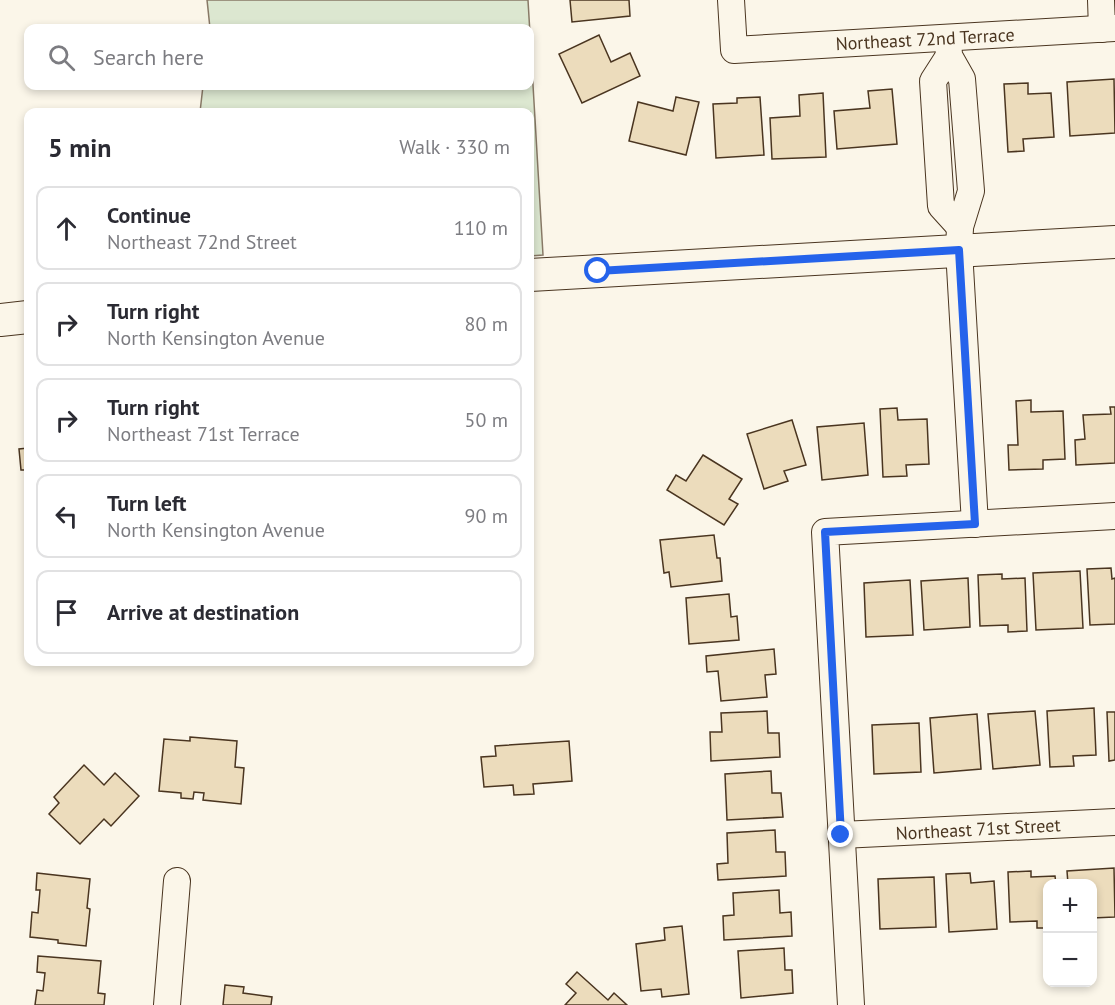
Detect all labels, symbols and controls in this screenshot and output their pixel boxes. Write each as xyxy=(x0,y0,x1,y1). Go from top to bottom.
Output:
street label: Northeast 72nd Terrace xyxy=(835,23,1015,55)
search box xyxy=(24,24,534,90)
icon: search xyxy=(45,41,78,74)
text: Search here xyxy=(93,43,204,71)
text: 5 min xyxy=(48,131,111,164)
text: Walk · 330 m xyxy=(399,134,510,160)
text: Continue xyxy=(107,201,191,229)
icon: ahead xyxy=(50,212,83,245)
text: 110 m xyxy=(454,215,508,241)
text: Northeast 72nd Street xyxy=(107,229,297,255)
route start xyxy=(584,257,610,283)
text: Turn right xyxy=(107,297,199,325)
icon: right xyxy=(50,308,83,341)
text: 80 m xyxy=(465,311,508,337)
text: North Kensington Avenue xyxy=(107,325,325,351)
text: Turn right xyxy=(107,393,199,421)
icon: right xyxy=(50,404,83,437)
text: 50 m xyxy=(465,407,508,433)
text: Northeast 71st Terrace xyxy=(107,421,300,447)
text: Turn left xyxy=(107,489,187,517)
icon: left xyxy=(50,500,83,533)
text: 90 m xyxy=(465,503,508,529)
text: North Kensington Avenue xyxy=(107,517,325,543)
icon: arrive xyxy=(50,596,83,629)
text: Arrive at destination xyxy=(107,598,299,626)
street label: Northeast 71st Street xyxy=(895,813,1061,845)
route end xyxy=(827,821,853,847)
map controls xyxy=(1043,879,1097,987)
button: + xyxy=(1043,879,1097,933)
button: − xyxy=(1043,933,1097,987)

